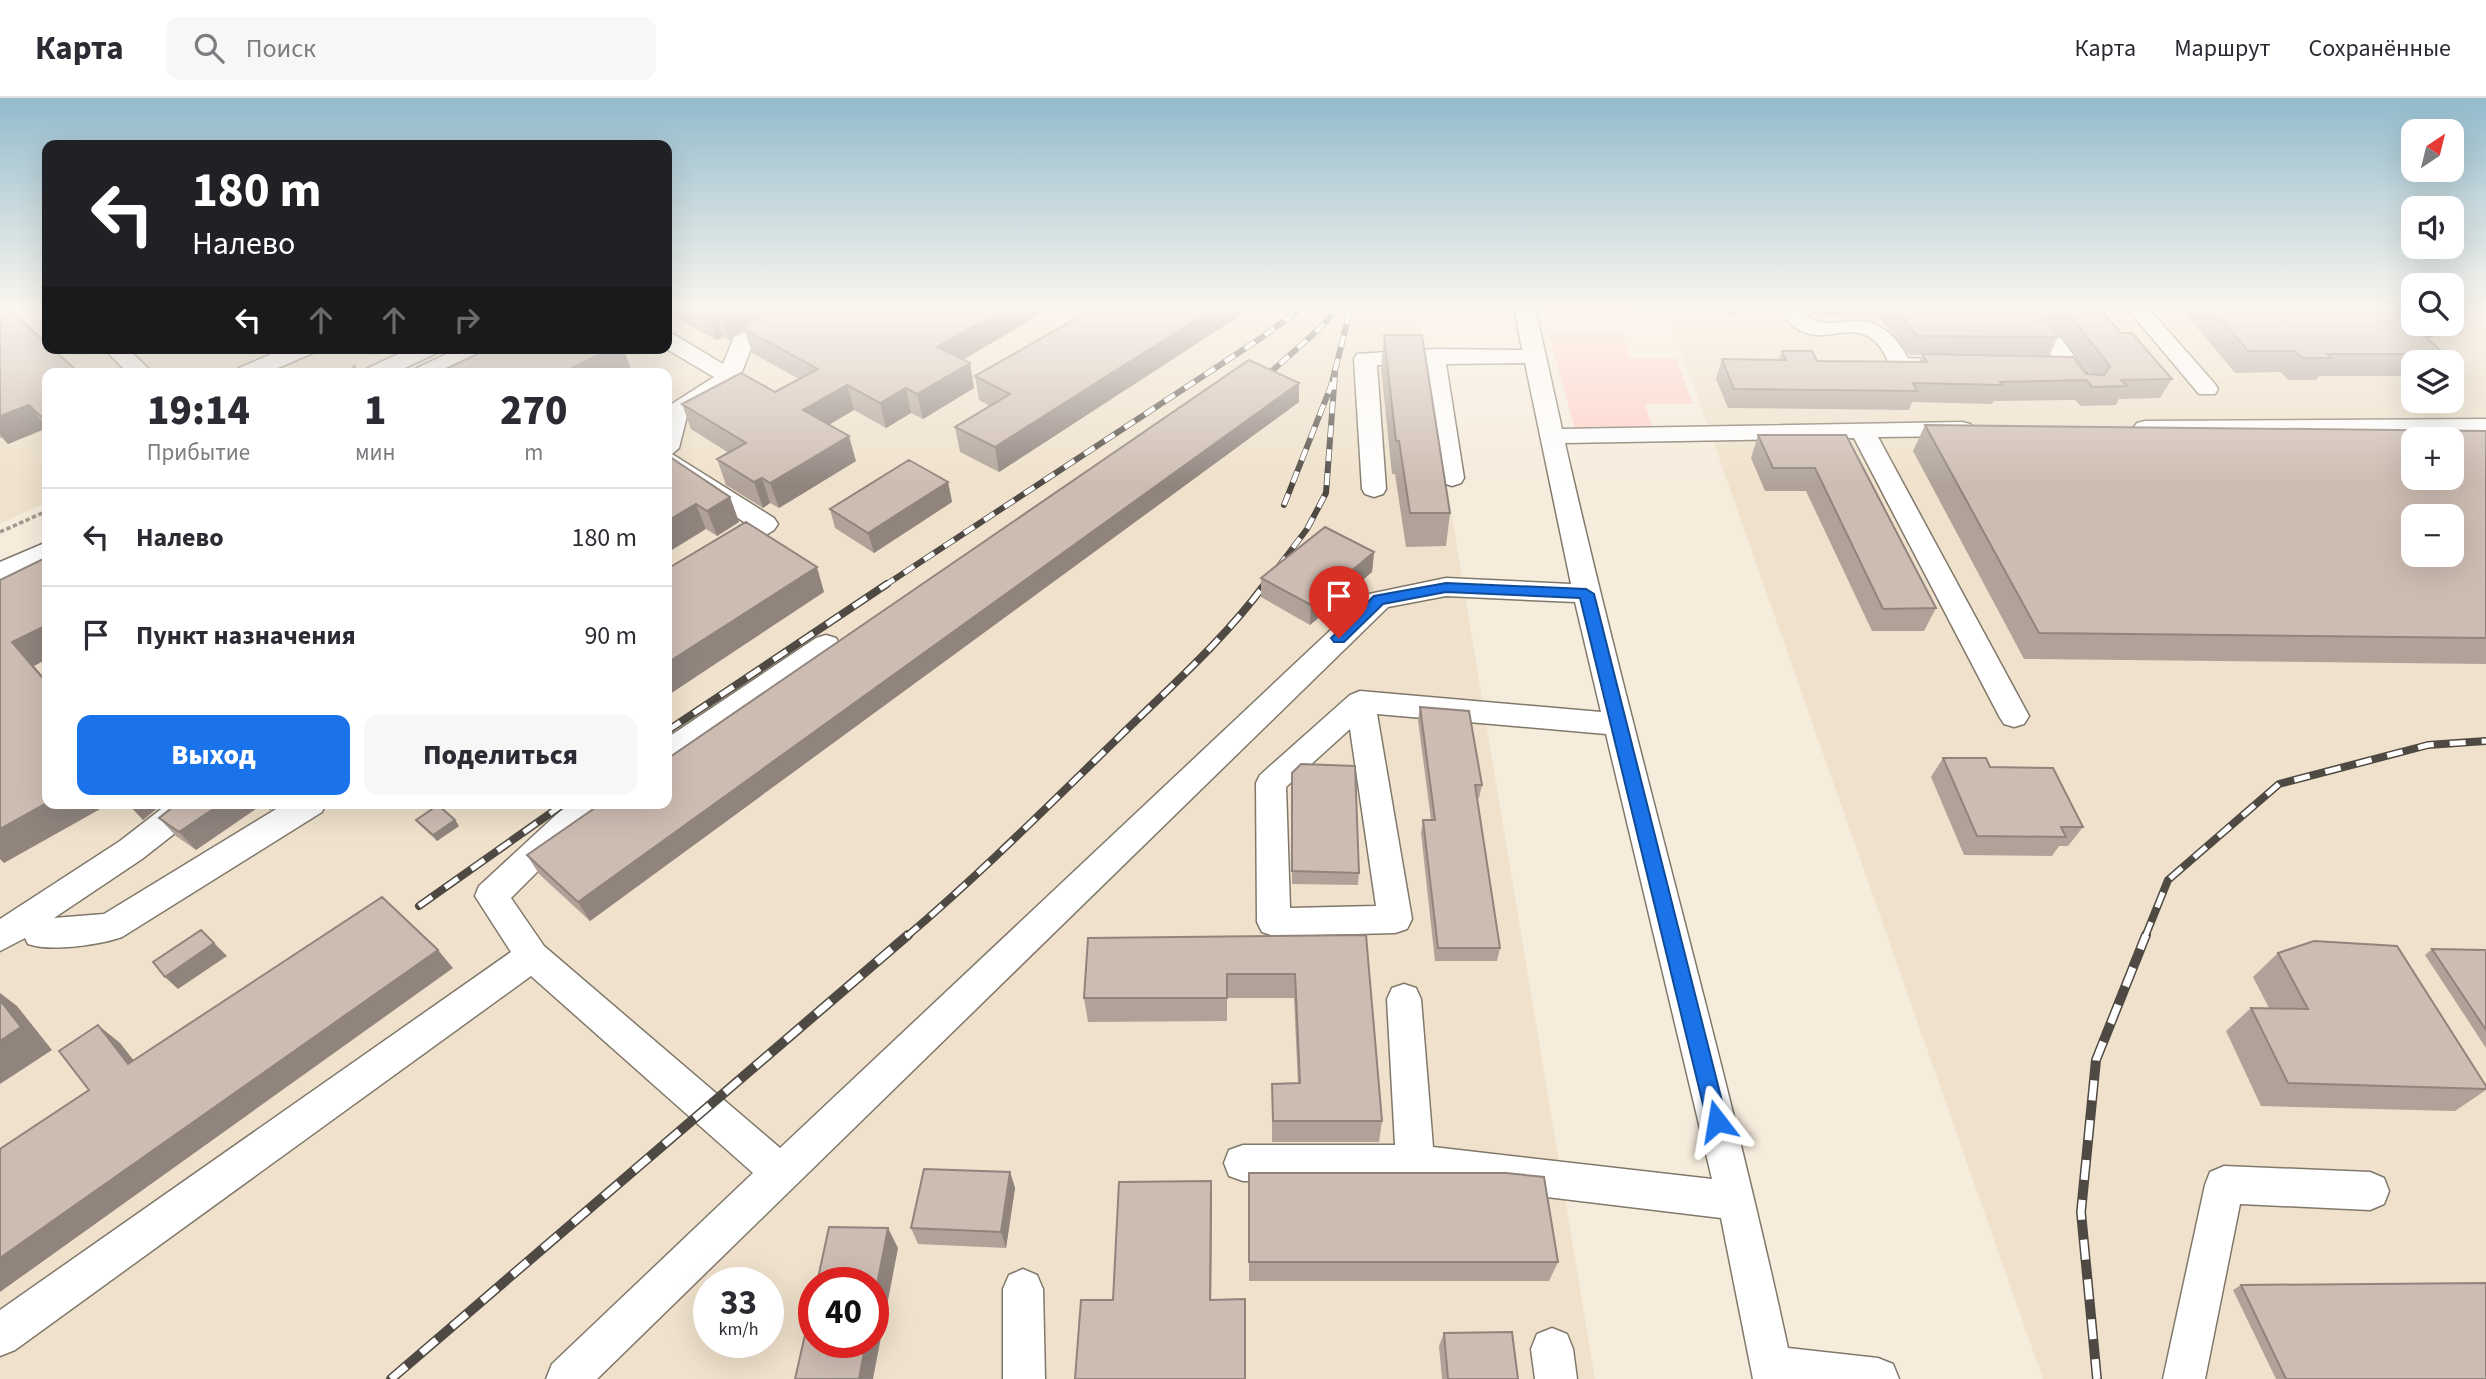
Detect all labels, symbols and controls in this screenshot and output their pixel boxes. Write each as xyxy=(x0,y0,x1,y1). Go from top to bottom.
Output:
search box xyxy=(166,17,656,80)
text: Карта xyxy=(35,25,124,72)
icon: search xyxy=(190,29,228,67)
text: Поиск xyxy=(246,30,316,67)
text: Карта xyxy=(2075,31,2136,66)
text: Маршрут xyxy=(2174,31,2270,66)
text: Сохранённые xyxy=(2308,31,2451,66)
north arrow xyxy=(2401,119,2464,182)
map controls xyxy=(2401,119,2464,567)
text: 180 m xyxy=(192,156,321,226)
icon: left xyxy=(77,168,168,259)
button: sound xyxy=(2401,196,2464,259)
text: Налево xyxy=(192,221,295,267)
button: search xyxy=(2401,273,2464,336)
icon: left xyxy=(229,301,267,339)
icon: ahead xyxy=(302,301,340,339)
icon: ahead xyxy=(375,301,413,339)
icon: right xyxy=(448,301,486,339)
button: layers xyxy=(2401,350,2464,413)
text: 19:14 xyxy=(147,381,250,441)
text: 1 xyxy=(364,381,386,441)
text: 270 xyxy=(500,381,567,441)
button: + xyxy=(2401,427,2464,490)
text: Прибытие xyxy=(147,436,250,469)
text: мин xyxy=(355,436,395,469)
text: m xyxy=(524,436,543,469)
button: − xyxy=(2401,504,2464,567)
icon: left xyxy=(77,518,115,556)
text: Налево xyxy=(136,519,224,556)
text: 180 m xyxy=(571,519,637,556)
pin xyxy=(1309,566,1369,638)
icon: arrive xyxy=(1320,577,1358,615)
icon: arrive xyxy=(77,616,115,654)
text: Пункт назначения xyxy=(136,617,356,654)
text: 90 m xyxy=(584,617,637,654)
button: Выход xyxy=(77,715,350,795)
button: Поделиться xyxy=(364,715,637,795)
position arrow xyxy=(1680,1084,1754,1158)
speed limit sign: 40 xyxy=(798,1267,889,1358)
text: 33 xyxy=(720,1278,757,1328)
text: km/h xyxy=(719,1317,758,1342)

